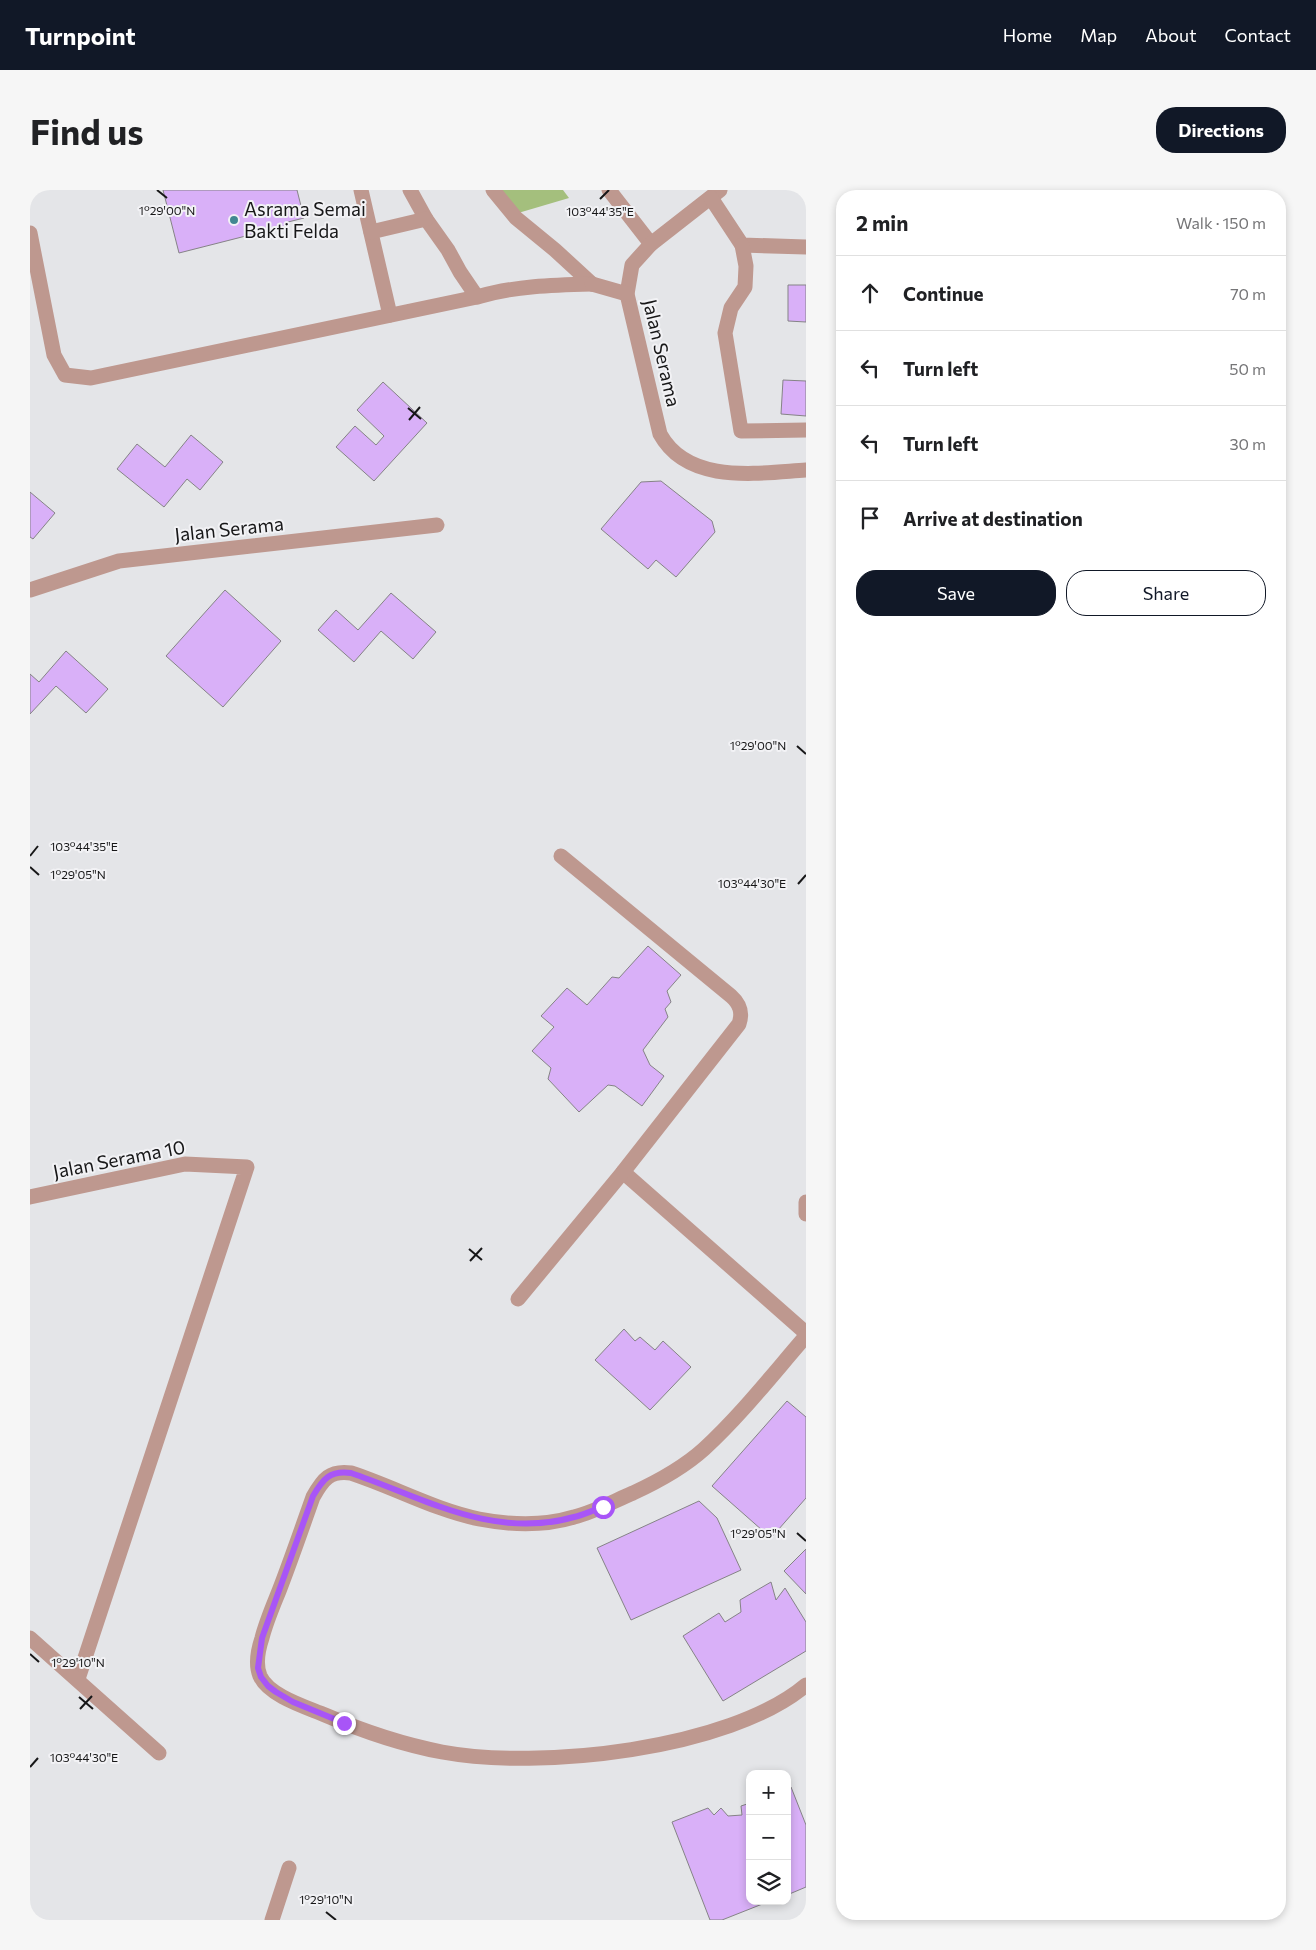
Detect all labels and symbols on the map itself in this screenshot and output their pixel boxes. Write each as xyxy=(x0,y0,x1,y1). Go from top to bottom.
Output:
place label: Asrama Semai Bakti Felda xyxy=(244,197,366,242)
text: 1°29'00"N xyxy=(139,203,195,217)
text: 103°44'35"E xyxy=(566,204,634,218)
marker: Asrama Semai Bakti Felda xyxy=(228,214,240,226)
street label: Jalan Serama xyxy=(639,297,686,409)
street label: Jalan Serama xyxy=(173,511,285,546)
text: 1°29'00"N xyxy=(730,738,786,752)
text: 103°44'35"E xyxy=(50,839,118,853)
text: 1°29'05"N xyxy=(50,867,106,881)
text: 103°44'30"E xyxy=(718,876,786,890)
street label: Jalan Serama 10 xyxy=(51,1134,187,1183)
route start xyxy=(592,1496,615,1519)
text: 1°29'05"N xyxy=(730,1526,786,1540)
text: 1°29'10"N xyxy=(51,1655,105,1669)
route end xyxy=(333,1712,356,1735)
text: 103°44'30"E xyxy=(50,1750,118,1764)
text: 1°29'10"N xyxy=(299,1892,353,1906)

